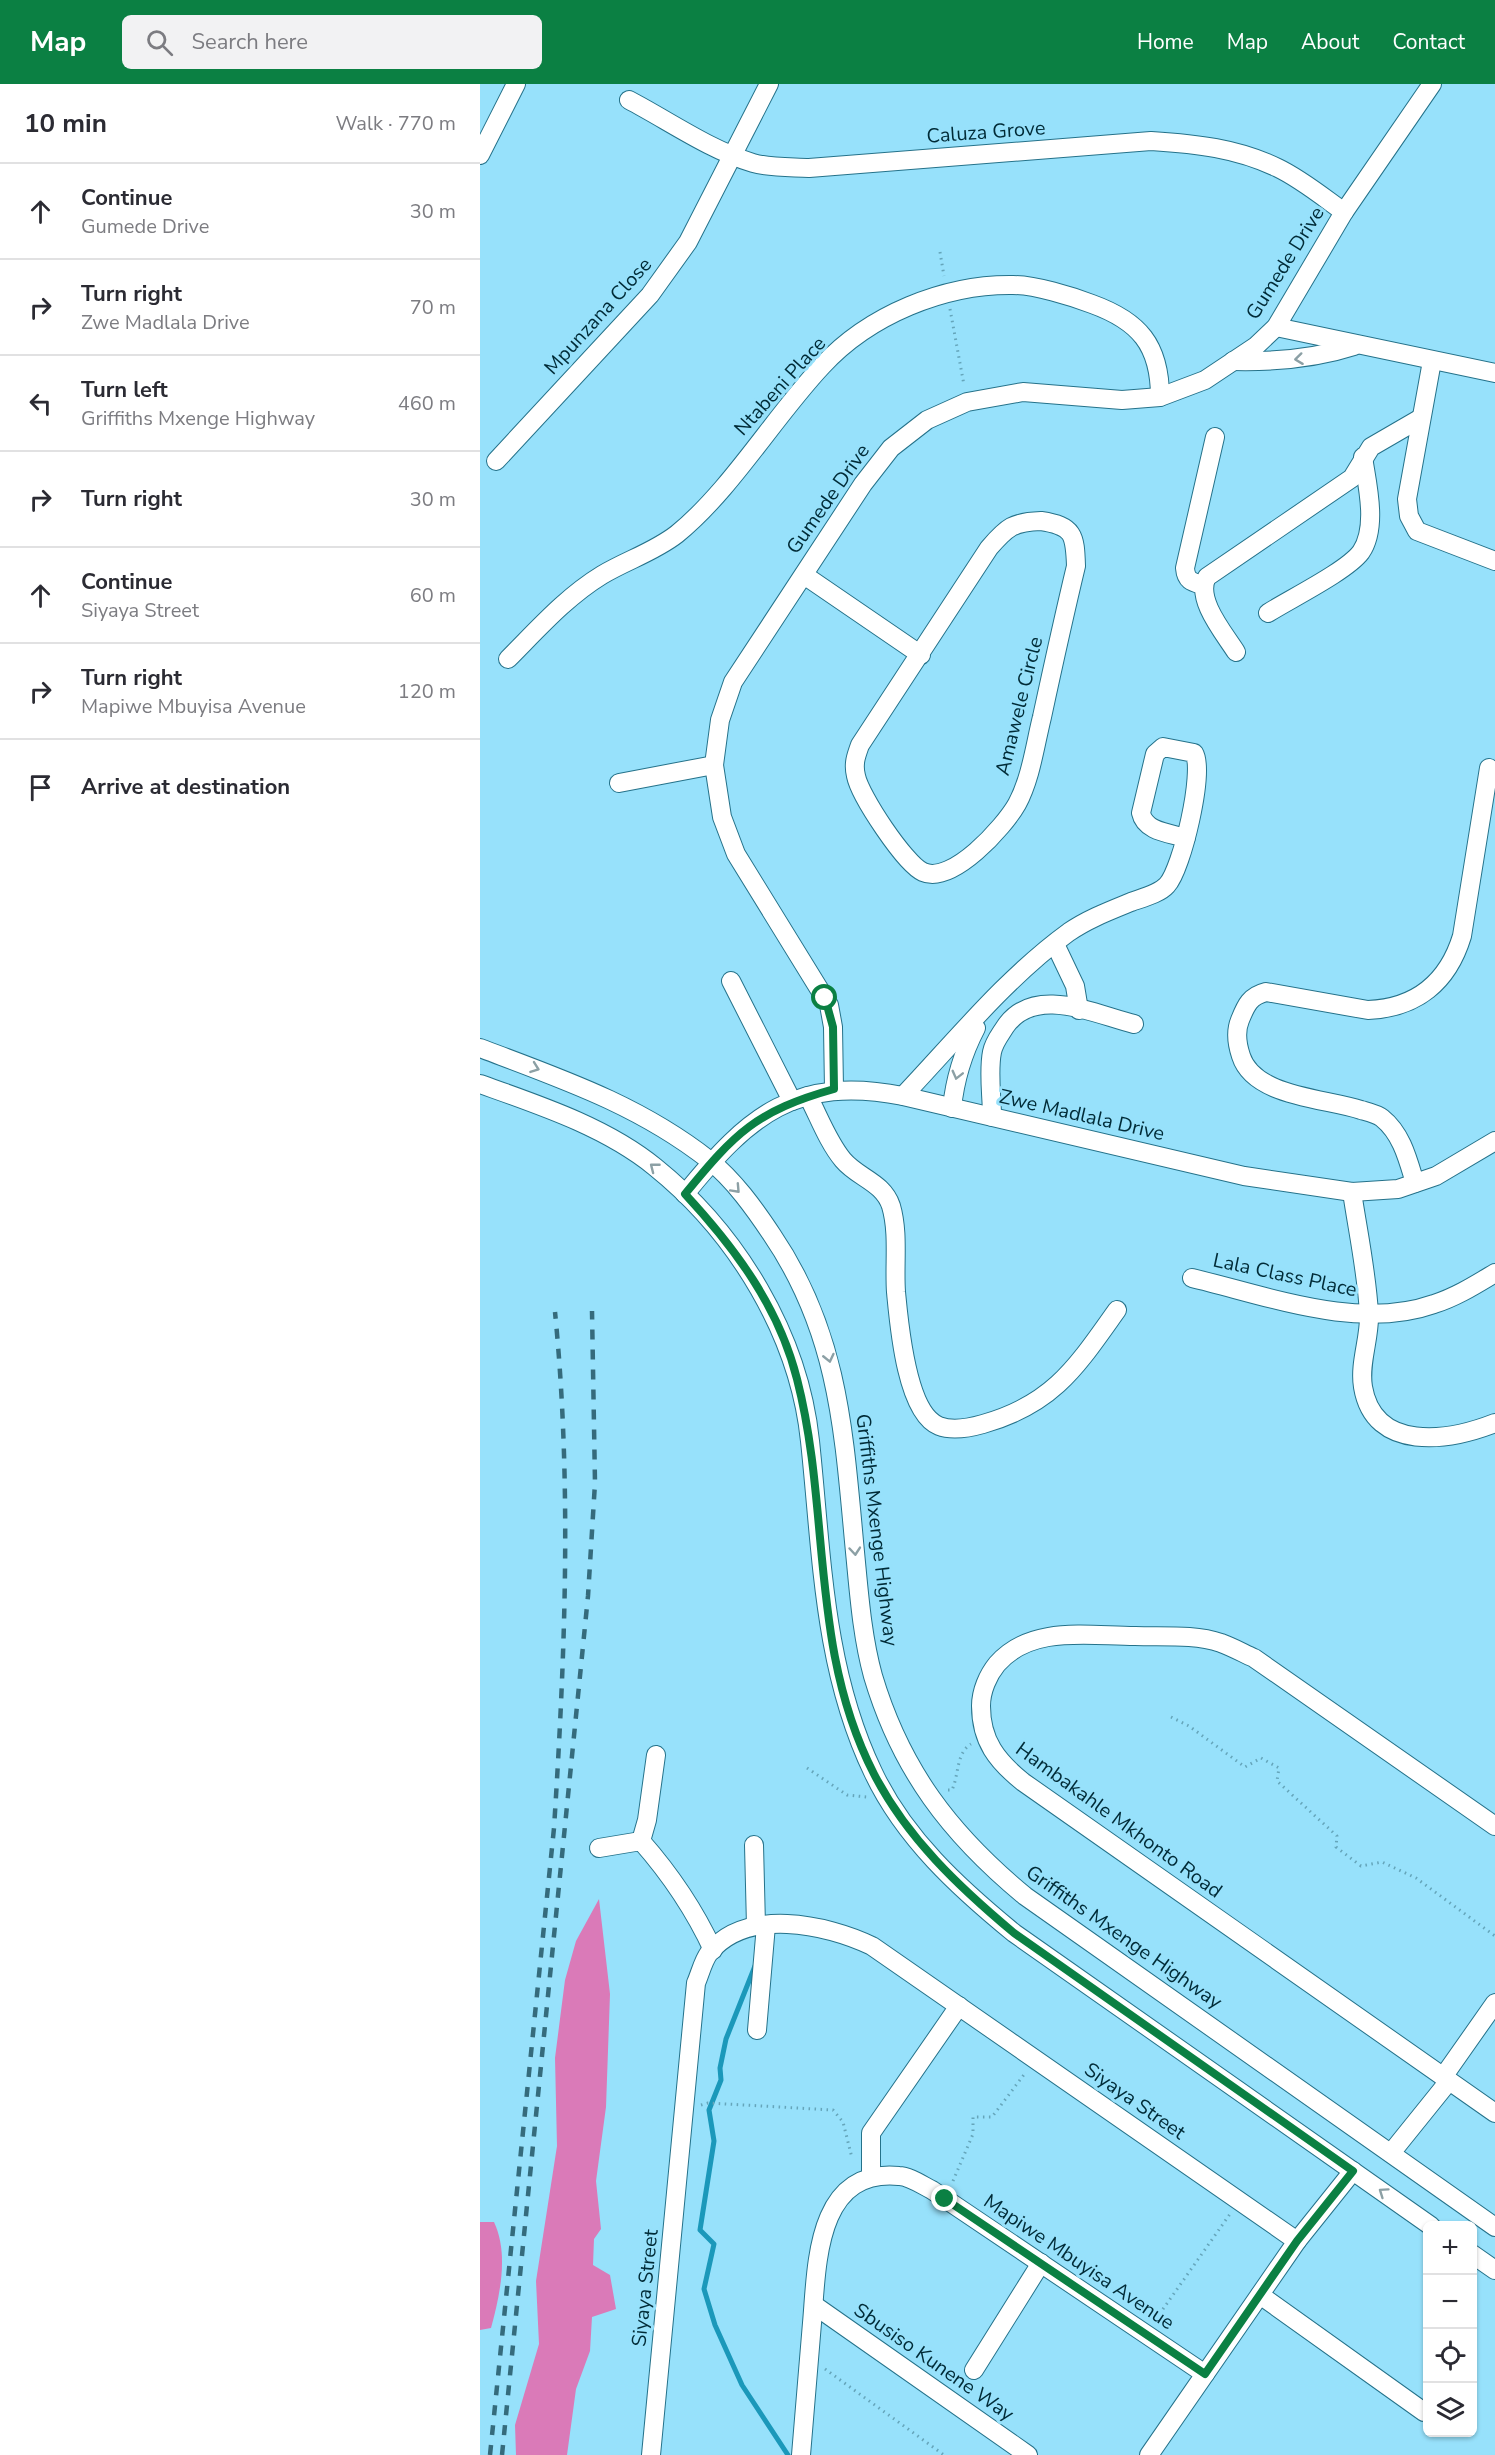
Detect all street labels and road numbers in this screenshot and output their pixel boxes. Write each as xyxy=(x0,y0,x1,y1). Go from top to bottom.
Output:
street label: Caluza Grove xyxy=(926,114,1046,150)
street label: Gumede Drive xyxy=(1240,201,1330,325)
street label: Mpunzana Close xyxy=(538,252,658,380)
street label: Ntabeni Place xyxy=(728,331,832,441)
street label: Gumede Drive xyxy=(780,439,876,559)
street label: Amawele Circle xyxy=(989,634,1049,778)
street label: Zwe Madlala Drive xyxy=(997,1083,1167,1147)
street label: Lala Class Place xyxy=(1211,1247,1359,1303)
street label: Griffiths Mxenge Highway xyxy=(849,1412,905,1649)
street label: Hambakahle Mkhonto Road xyxy=(1010,1736,1228,1904)
street label: Griffiths Mxenge Highway xyxy=(1020,1859,1228,2016)
street label: Siyaya Street xyxy=(1079,2056,1192,2146)
street label: Mapiwe Mbuyisa Avenue xyxy=(978,2188,1180,2336)
street label: Siyaya Street xyxy=(625,2227,665,2348)
street label: Sbusiso Kunene Way xyxy=(849,2297,1020,2428)

